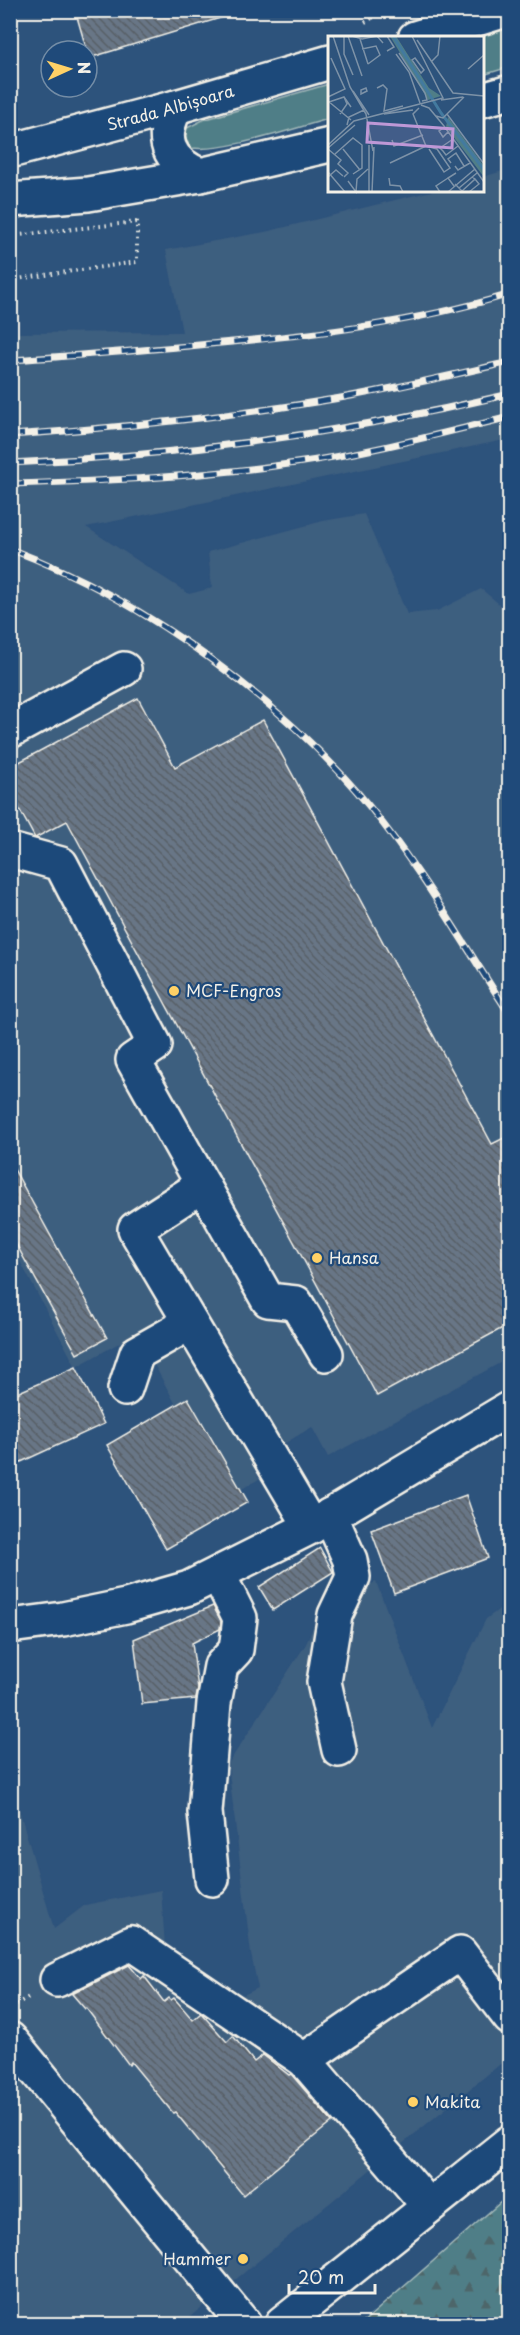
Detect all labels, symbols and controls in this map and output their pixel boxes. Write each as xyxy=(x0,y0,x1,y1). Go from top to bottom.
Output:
inset map xyxy=(328,36,484,192)
north arrow xyxy=(39,39,99,99)
text: N xyxy=(73,61,97,75)
street label: Strada Albișoara xyxy=(104,78,236,136)
place label: MCF-Engros xyxy=(186,978,281,1002)
marker: MCF-Engros xyxy=(167,984,181,998)
place label: Hansa xyxy=(329,1245,379,1269)
marker: Hansa xyxy=(310,1251,324,1265)
place label: Makita xyxy=(425,2089,480,2113)
marker: Makita xyxy=(406,2095,420,2109)
place label: Hammer xyxy=(163,2246,232,2270)
marker: Hammer xyxy=(236,2252,250,2266)
scale bar xyxy=(289,2257,374,2295)
text: 20 m xyxy=(298,2263,344,2290)

